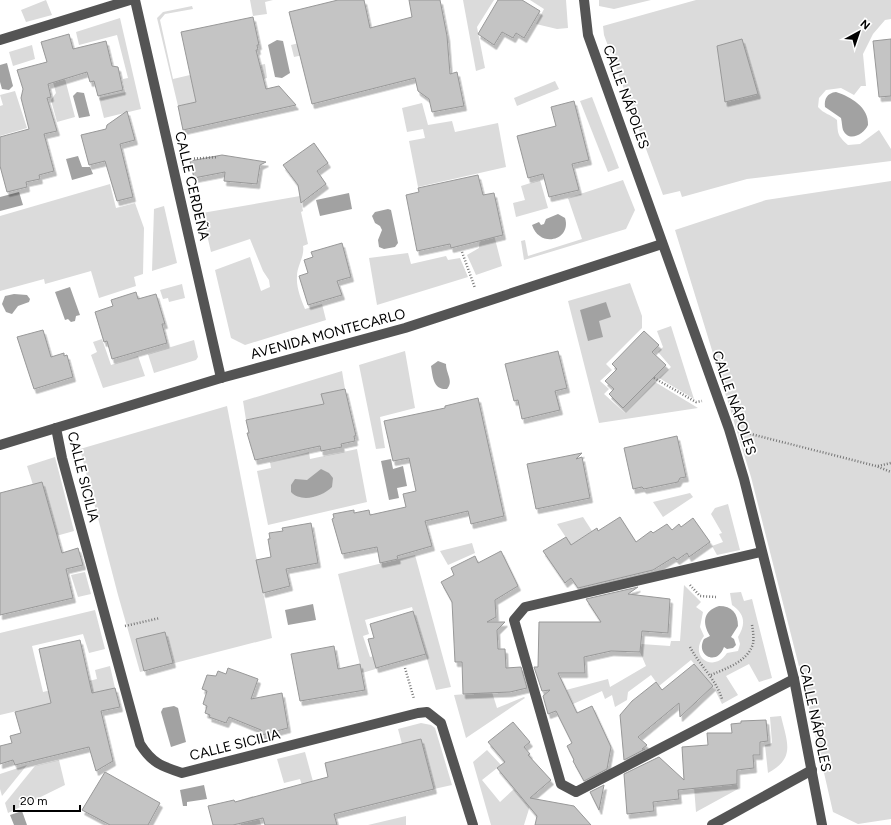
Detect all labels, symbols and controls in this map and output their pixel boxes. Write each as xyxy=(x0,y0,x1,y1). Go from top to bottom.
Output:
north arrow xyxy=(839,12,879,52)
text: N xyxy=(858,17,873,32)
street label: CALLE NÁPOLES xyxy=(599,43,653,151)
street label: CALLE CERDEÑA xyxy=(171,130,213,243)
street label: AVENIDA MONTECARLO xyxy=(249,305,408,363)
street label: CALLE NÁPOLES xyxy=(708,349,760,457)
street label: CALLE SICILIA xyxy=(64,430,103,525)
street label: CALLE NÁPOLES xyxy=(795,663,835,773)
street label: CALLE SICILIA xyxy=(188,725,283,764)
scale bar xyxy=(14,787,80,813)
text: 20 m xyxy=(20,794,48,808)

